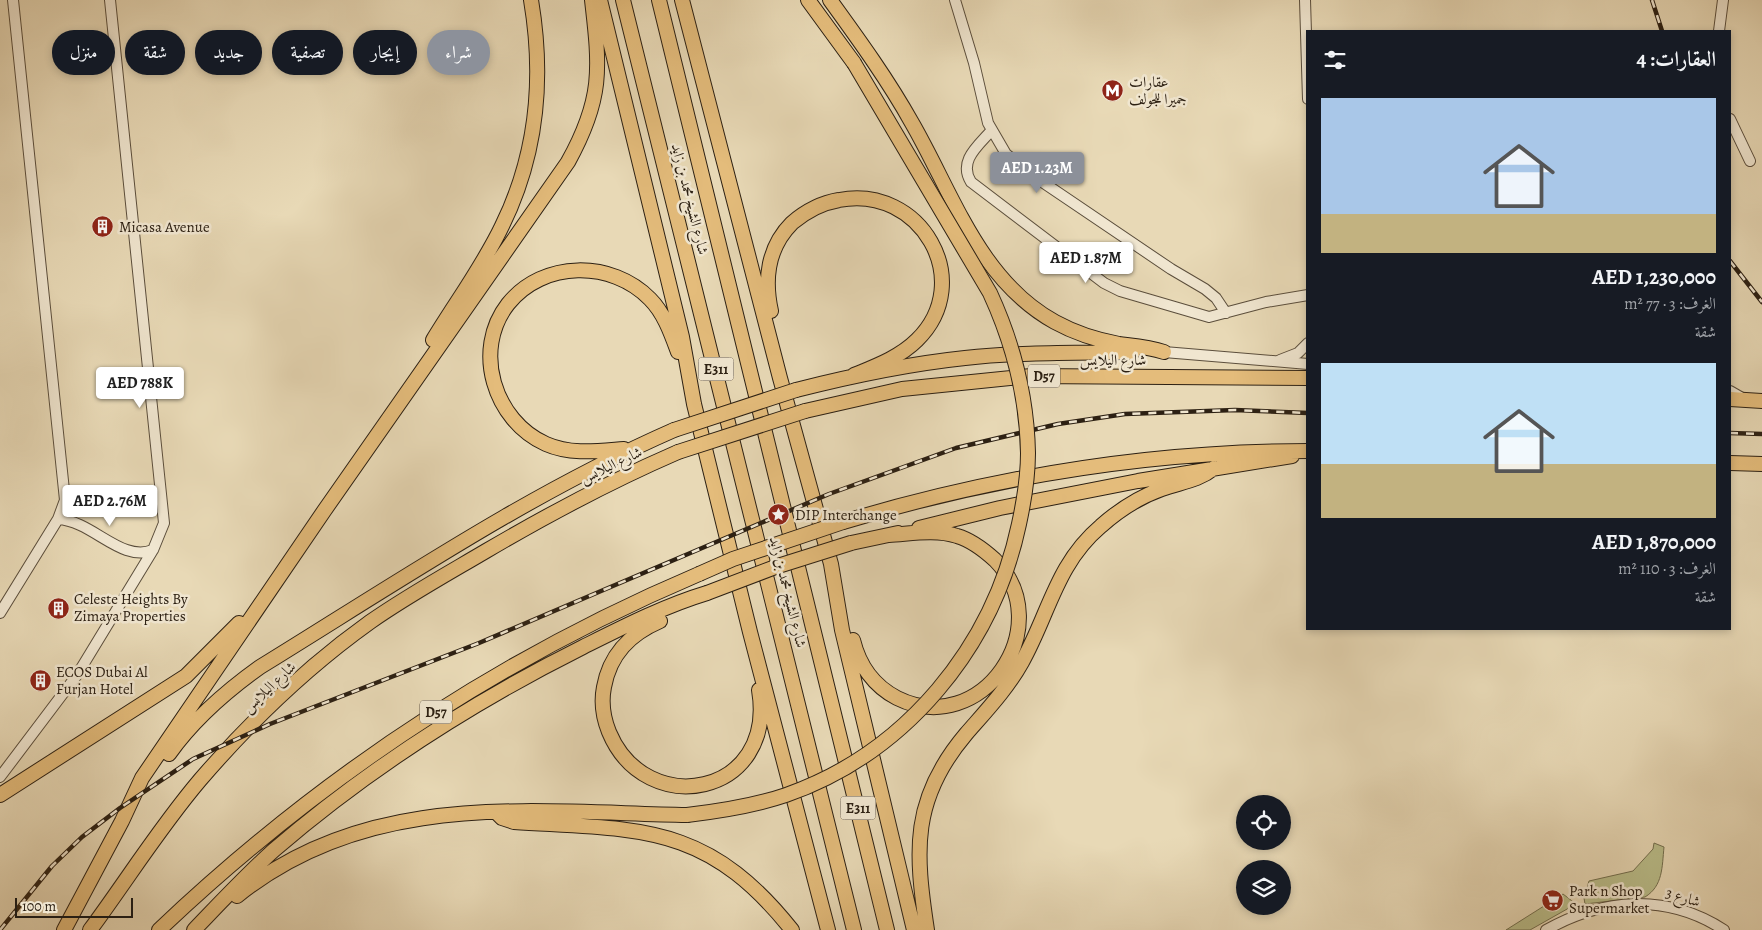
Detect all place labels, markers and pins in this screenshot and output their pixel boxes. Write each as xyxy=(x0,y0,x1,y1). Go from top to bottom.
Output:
place label: عقارات جميرا للجولف xyxy=(1129,72,1187,109)
metro station icon: عقارات جميرا للجولف xyxy=(1101,79,1125,103)
pin: AED 1.23M xyxy=(980,152,1094,194)
building icon: Micasa Avenue xyxy=(91,215,115,239)
place label: Micasa Avenue xyxy=(119,217,210,237)
pin: AED 1.87M xyxy=(1029,242,1143,284)
pin: AED 788K xyxy=(88,366,192,409)
pin: AED 2.76M xyxy=(53,484,167,527)
place icon: DIP Interchange xyxy=(767,503,791,527)
place label: DIP Interchange xyxy=(795,505,897,525)
place label: Celeste Heights By Zimaya Properties xyxy=(74,589,188,626)
building icon: Celeste Heights By Zimaya Properties xyxy=(46,596,70,620)
place label: ECOS Dubai Al Furjan Hotel xyxy=(56,662,148,699)
building icon: ECOS Dubai Al Furjan Hotel xyxy=(28,669,52,693)
place label: Park n Shop Supermarket xyxy=(1569,881,1650,918)
supermarket icon: Park n Shop Supermarket xyxy=(1541,888,1565,912)

